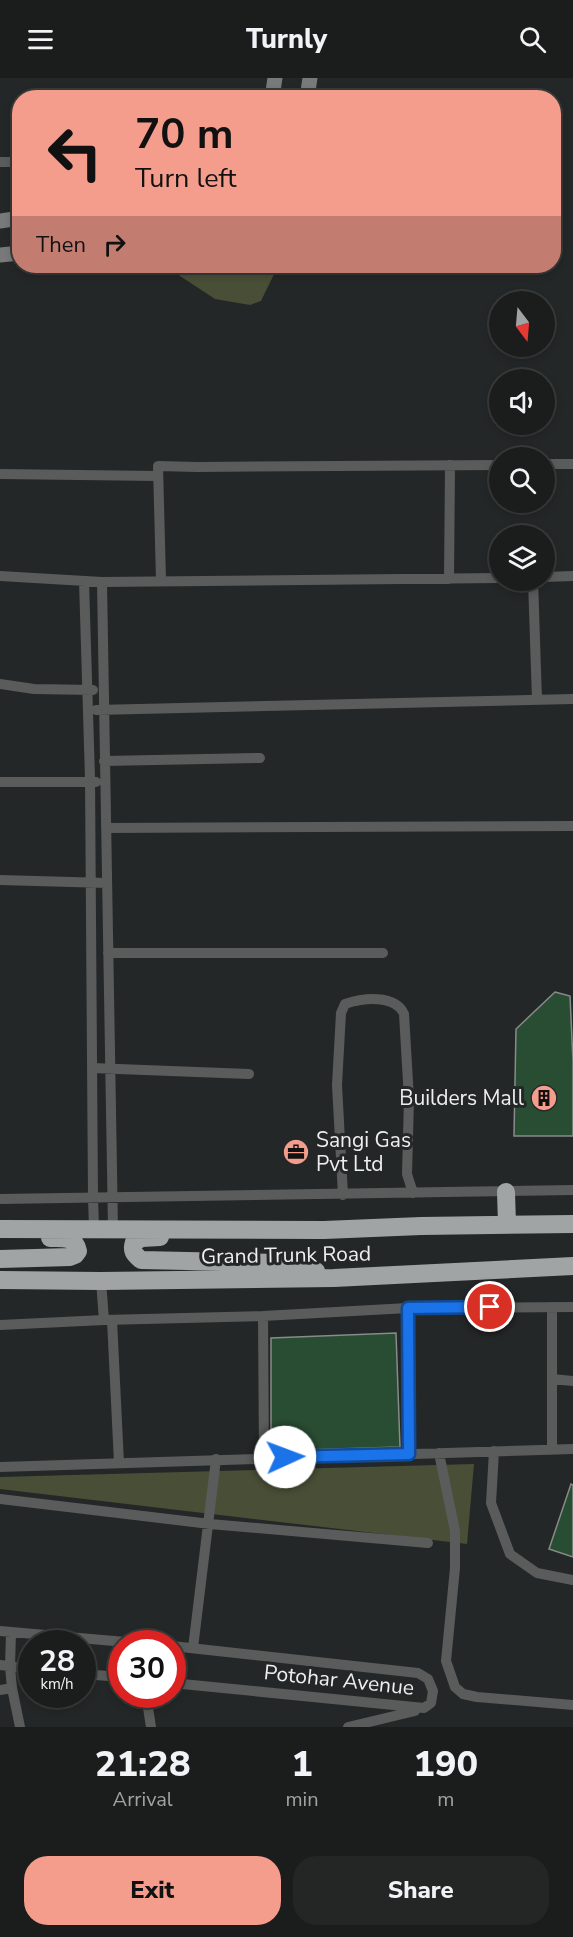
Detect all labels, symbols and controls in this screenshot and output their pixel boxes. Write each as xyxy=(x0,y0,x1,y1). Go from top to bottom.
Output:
text: Turnly xyxy=(246,21,327,58)
icon: menu xyxy=(24,23,57,56)
icon: search xyxy=(516,23,549,56)
text: 70 m xyxy=(135,106,234,163)
icon: left xyxy=(36,114,114,192)
text: Turn left xyxy=(135,160,236,197)
icon: right xyxy=(98,228,131,261)
text: Then xyxy=(36,230,86,260)
north arrow xyxy=(489,291,555,357)
map controls xyxy=(489,291,555,591)
button: sound xyxy=(489,369,555,435)
button: search xyxy=(489,447,555,513)
button: layers xyxy=(489,525,555,591)
building icon: Builders Mall xyxy=(529,1083,559,1113)
place label: Builders Mall xyxy=(399,1084,525,1112)
place label: Sangi Gas Pvt Ltd xyxy=(316,1126,411,1178)
office icon: Sangi Gas Pvt Ltd xyxy=(281,1137,311,1167)
street label: Grand Trunk Road xyxy=(201,1240,371,1270)
pin xyxy=(464,1281,515,1332)
icon: arrive xyxy=(473,1290,506,1323)
position arrow xyxy=(253,1425,317,1489)
speed limit sign: 30 xyxy=(108,1630,186,1708)
text: 28 xyxy=(39,1641,75,1682)
street label: Potohar Avenue xyxy=(263,1658,415,1702)
text: km/h xyxy=(40,1674,74,1694)
text: 21:28 xyxy=(95,1740,191,1789)
text: 1 xyxy=(291,1740,313,1789)
text: 190 xyxy=(413,1740,478,1789)
text: Arrival xyxy=(113,1786,173,1813)
text: min xyxy=(285,1786,319,1813)
text: m xyxy=(437,1786,454,1813)
button: Exit xyxy=(24,1856,281,1925)
button: Share xyxy=(293,1856,549,1925)

